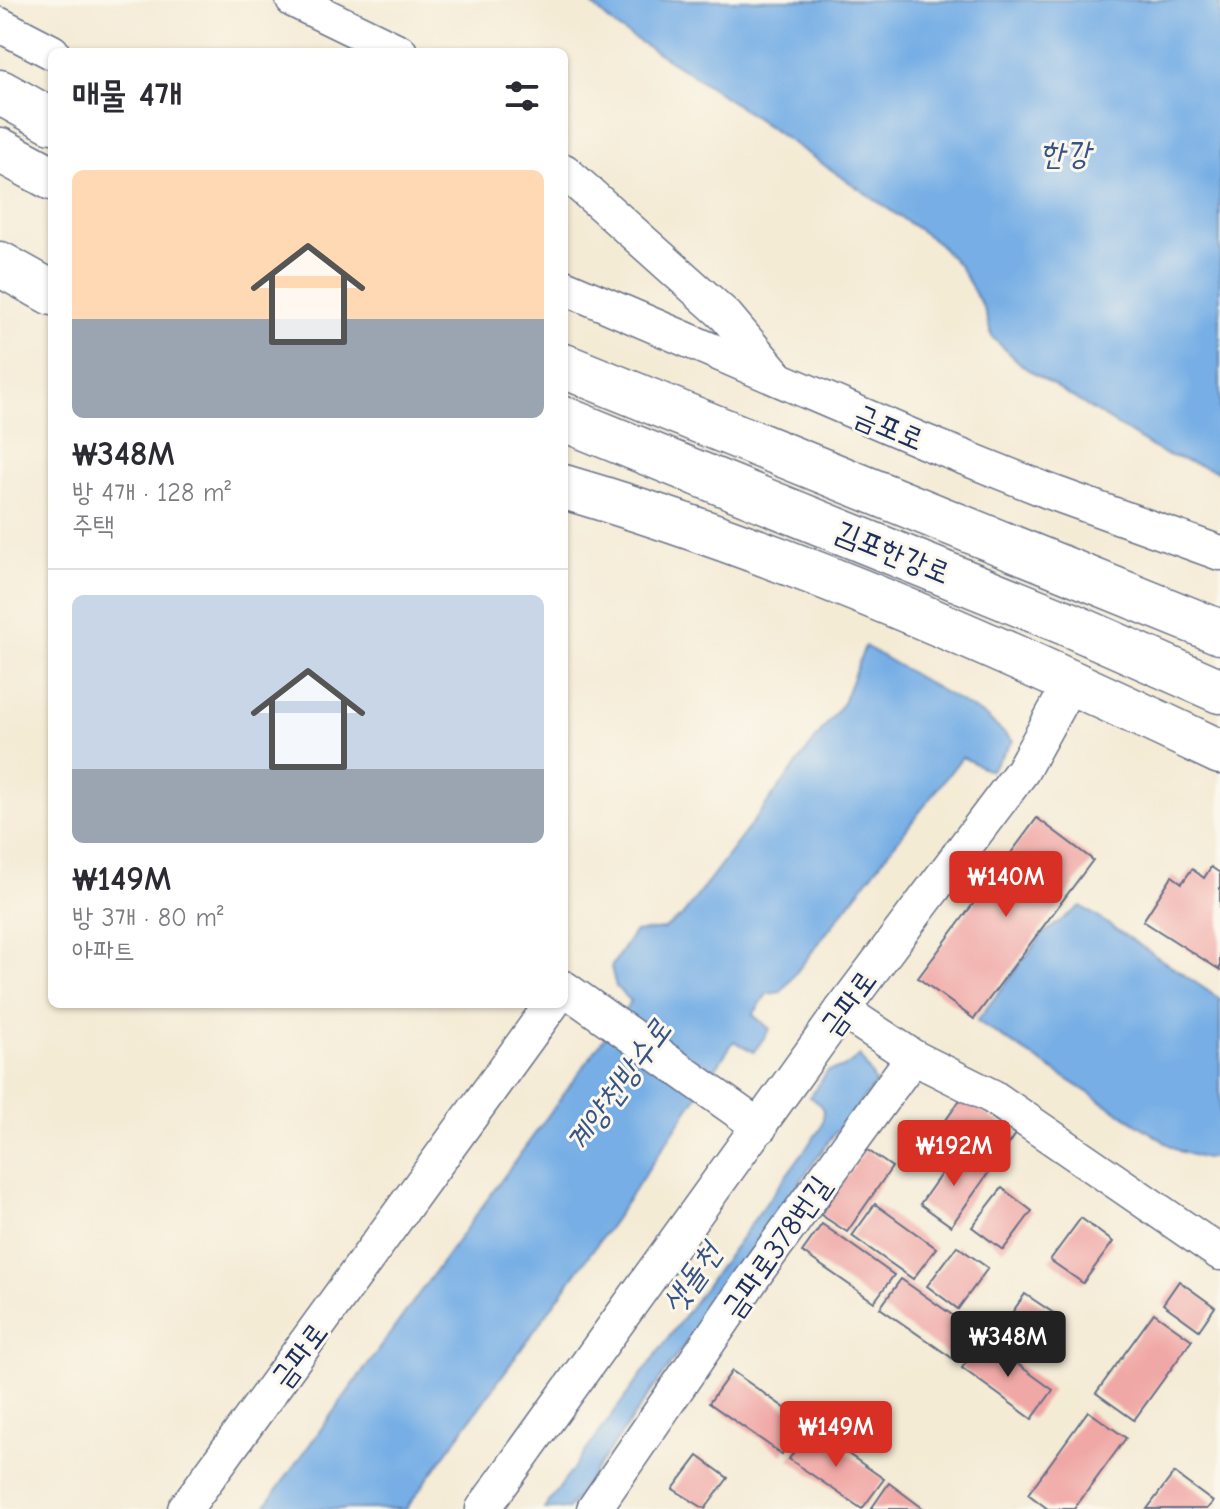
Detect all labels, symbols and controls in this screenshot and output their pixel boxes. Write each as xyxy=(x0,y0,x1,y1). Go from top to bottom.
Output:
icon: filters xyxy=(500,74,544,118)
text: 매물 4개 xyxy=(72,75,182,115)
water label: 한강 xyxy=(1039,135,1094,172)
icon: home xyxy=(236,222,380,366)
street label: 금포로 xyxy=(849,397,929,458)
text: ₩348M xyxy=(72,434,175,474)
text: 방 4개 · 128 m² xyxy=(72,478,231,508)
text: 주택 xyxy=(72,511,114,541)
street label: 김포한강로 xyxy=(830,514,955,591)
icon: home xyxy=(236,647,380,791)
pin: ₩140M xyxy=(950,851,1062,919)
text: ₩149M xyxy=(72,859,171,899)
text: ₩140M xyxy=(967,862,1045,892)
text: 방 3개 · 80 m² xyxy=(72,903,224,933)
text: 아파트 xyxy=(72,936,135,966)
street label: 금파로 xyxy=(813,964,884,1043)
water label: 계양천방수로 xyxy=(558,1012,679,1159)
pin: ₩192M xyxy=(898,1120,1010,1188)
text: ₩192M xyxy=(915,1131,993,1161)
street label: 금파로378번길 xyxy=(715,1170,838,1325)
water label: 샛돌천 xyxy=(654,1233,731,1321)
pin: ₩348M xyxy=(952,1311,1064,1379)
street label: 금파로 xyxy=(264,1316,335,1395)
text: ₩348M xyxy=(969,1322,1047,1352)
pin: ₩149M xyxy=(780,1401,892,1469)
text: ₩149M xyxy=(798,1412,874,1442)

